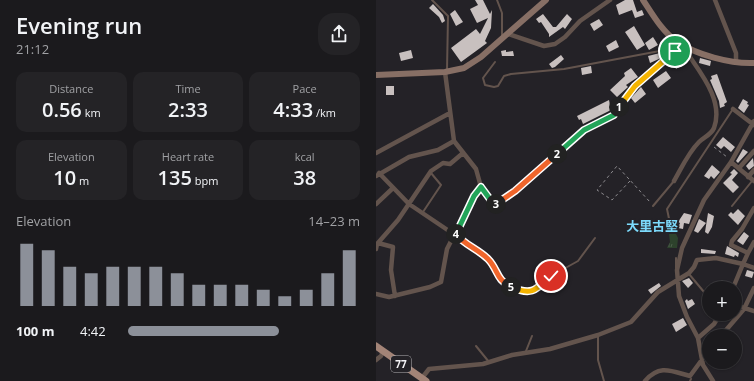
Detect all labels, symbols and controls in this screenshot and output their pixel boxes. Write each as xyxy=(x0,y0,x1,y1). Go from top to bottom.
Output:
text: Evening run xyxy=(16,10,142,40)
button: share xyxy=(318,13,360,55)
pin xyxy=(658,34,692,68)
text: 21:12 xyxy=(16,40,49,58)
icon: arrive xyxy=(664,40,686,62)
text: Distance xyxy=(49,81,93,96)
text: Time xyxy=(175,81,201,96)
text: Pace xyxy=(293,81,317,96)
text: 0.56 xyxy=(42,96,82,123)
text: 2:33 xyxy=(168,96,208,123)
text: 4:33 xyxy=(273,96,313,123)
pin: 1 xyxy=(609,97,629,117)
text: 1 xyxy=(616,99,622,114)
text: km xyxy=(82,105,101,120)
text: /km xyxy=(313,105,336,120)
pin: 2 xyxy=(547,144,567,164)
text: 2 xyxy=(554,146,560,161)
text: Elevation xyxy=(48,149,95,164)
text: Heart rate xyxy=(162,149,214,164)
text: kcal xyxy=(295,149,315,164)
text: 10 xyxy=(53,164,76,191)
text: 135 xyxy=(158,164,192,191)
text: 38 xyxy=(293,164,316,191)
text: m xyxy=(76,173,89,188)
text: bpm xyxy=(192,173,218,188)
pin: 3 xyxy=(486,194,506,214)
text: 3 xyxy=(493,196,499,211)
text: Elevation xyxy=(16,212,71,230)
text: 14–23 m xyxy=(308,212,360,230)
district label: 大里古堅 xyxy=(626,217,678,235)
pin: 4 xyxy=(446,224,466,244)
text: 4 xyxy=(453,226,459,241)
pin xyxy=(534,259,568,293)
icon: check xyxy=(540,265,562,287)
pin: 5 xyxy=(501,277,521,297)
text: 5 xyxy=(508,279,514,294)
map controls xyxy=(702,281,742,369)
button: + xyxy=(702,281,742,321)
text: 100 m xyxy=(16,322,54,340)
text: 4:42 xyxy=(80,322,106,340)
button: − xyxy=(702,329,742,369)
road number: 77 xyxy=(391,356,411,372)

